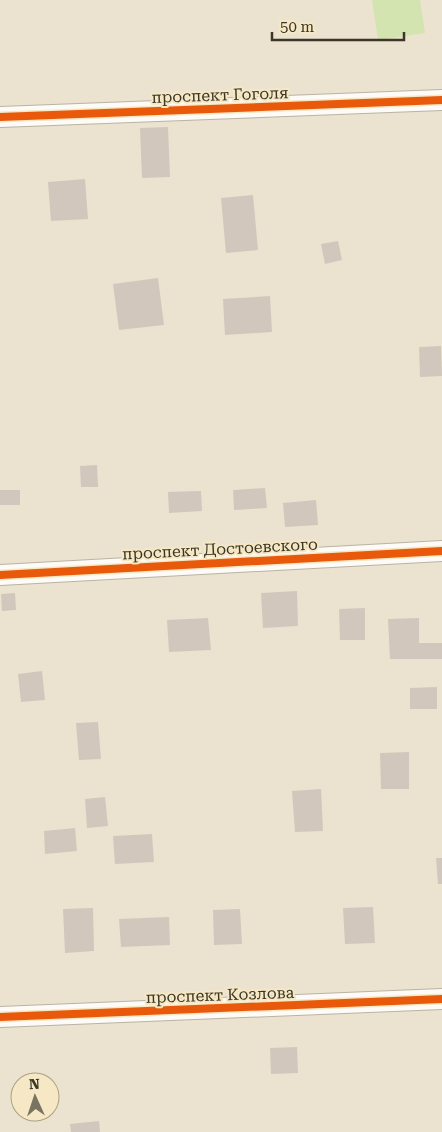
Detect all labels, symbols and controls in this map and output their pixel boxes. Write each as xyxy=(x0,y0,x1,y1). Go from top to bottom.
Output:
scale bar xyxy=(272,10,404,42)
text: 50 m xyxy=(280,18,315,36)
street label: проспект Гоголя xyxy=(151,83,289,107)
street label: проспект Достоевского xyxy=(122,534,318,564)
street label: проспект Козлова xyxy=(145,983,295,1007)
north arrow xyxy=(10,1072,60,1122)
text: N xyxy=(29,1076,40,1092)

